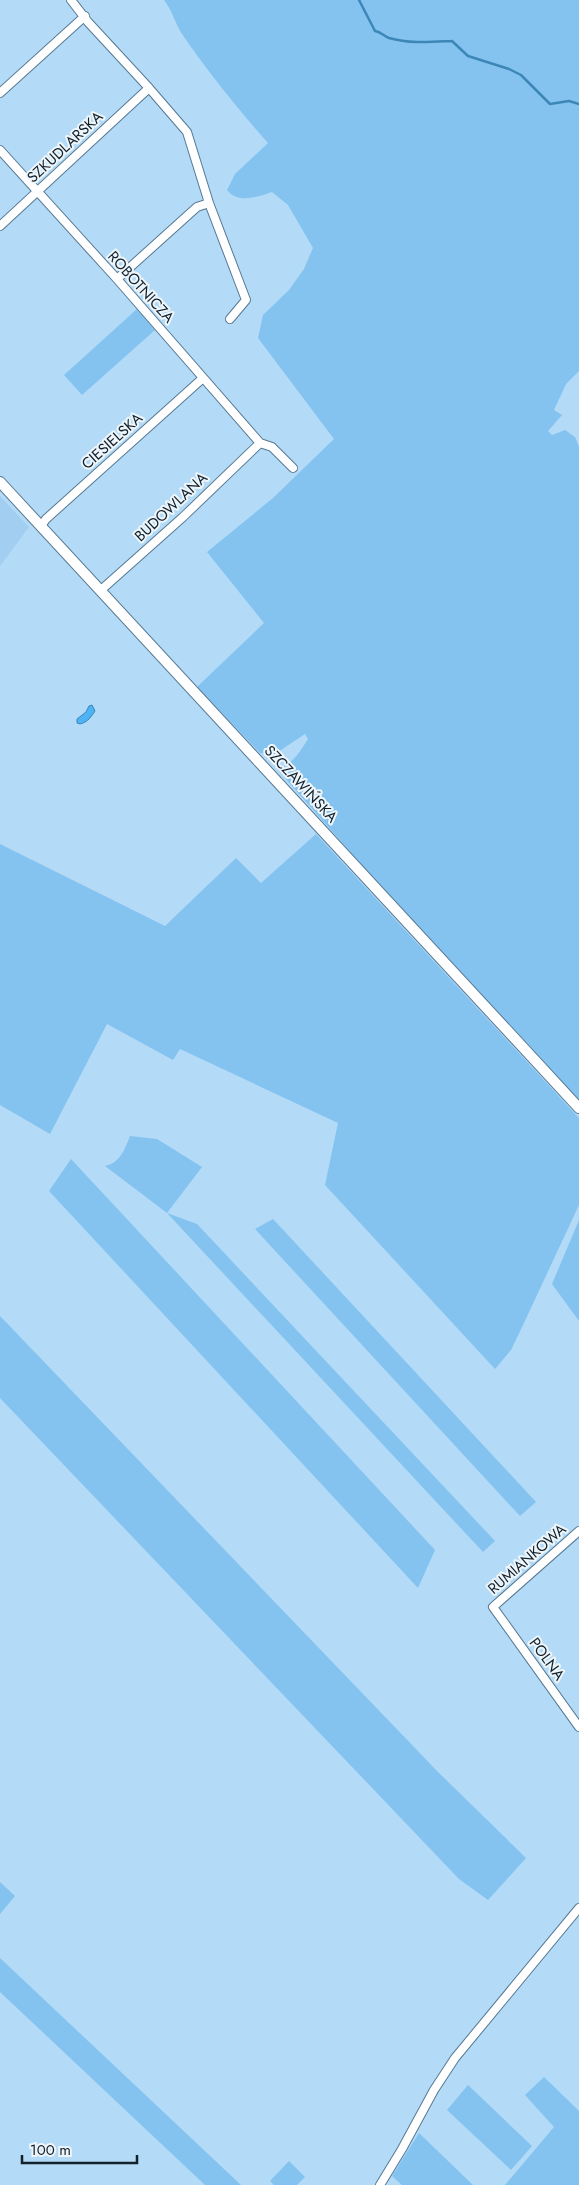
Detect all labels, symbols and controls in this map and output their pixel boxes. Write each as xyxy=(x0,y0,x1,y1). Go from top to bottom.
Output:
street label: SZKUDLARSKA xyxy=(22,106,108,188)
street label: ROBOTNICZA xyxy=(103,246,179,328)
street label: CIESIELSKA xyxy=(77,407,148,475)
street label: BUDOWLANA xyxy=(130,467,213,547)
street label: SZCZAWIŃSKA xyxy=(259,740,343,828)
street label: RUMIANKOWA xyxy=(483,1519,571,1599)
street label: POLNA xyxy=(524,1633,570,1685)
scale bar xyxy=(22,2132,138,2164)
text: 100 m xyxy=(30,2139,71,2161)

